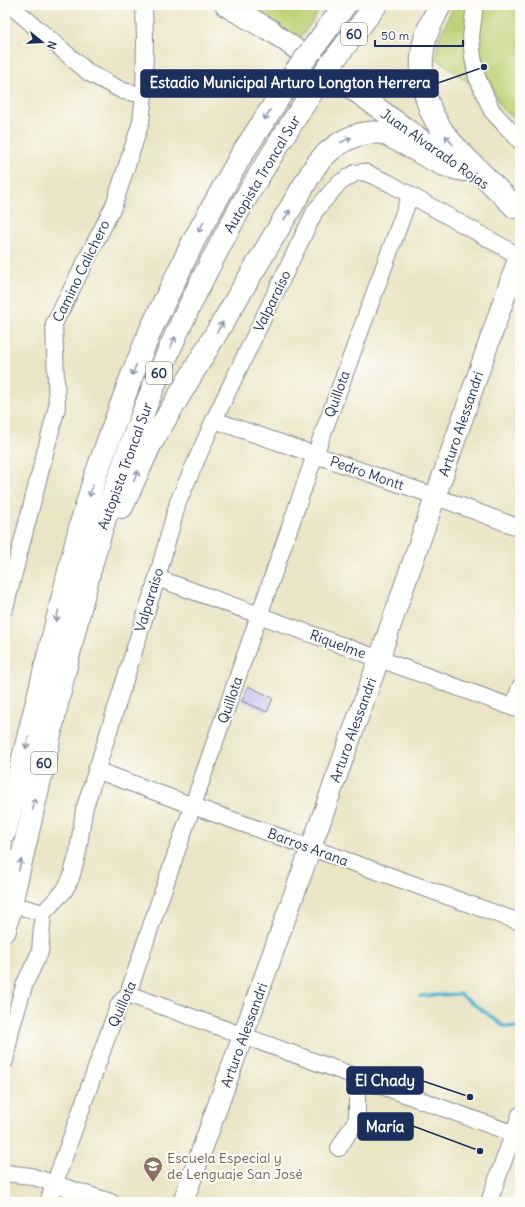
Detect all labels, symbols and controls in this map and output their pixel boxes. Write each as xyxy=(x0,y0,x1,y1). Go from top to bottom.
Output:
north arrow xyxy=(22,22,62,62)
scale bar xyxy=(375,22,463,48)
road number: 60 xyxy=(341,23,367,45)
text: 50 m xyxy=(381,28,410,43)
text: N xyxy=(44,39,59,51)
callout: Estadio Municipal Arturo Longton Herrera xyxy=(141,70,438,97)
text: Estadio Municipal Arturo Longton Herrera xyxy=(149,73,431,93)
street label: Juan Alvarado Rojas xyxy=(377,105,493,193)
one-way arrow xyxy=(263,109,271,120)
street label: Autopista Troncal Sur xyxy=(220,112,304,236)
one-way arrow xyxy=(444,134,453,145)
one-way arrow xyxy=(339,136,351,144)
one-way arrow xyxy=(283,209,291,221)
street label: Camino Calichero xyxy=(48,217,114,325)
one-way arrow xyxy=(197,221,204,233)
street label: Valparaíso xyxy=(249,267,295,335)
one-way arrow xyxy=(217,321,225,333)
one-way arrow xyxy=(170,336,177,348)
road number: 60 xyxy=(146,362,172,384)
one-way arrow xyxy=(130,364,137,376)
street label: Quillota xyxy=(320,368,354,420)
street label: Arturo Alessandri xyxy=(435,369,487,479)
street label: Autopista Troncal Sur xyxy=(94,400,157,532)
street label: Pedro Montt xyxy=(328,452,407,494)
one-way arrow xyxy=(133,471,140,483)
one-way arrow xyxy=(87,484,94,497)
street label: Valparaíso xyxy=(131,566,167,634)
one-way arrow xyxy=(53,609,61,622)
street label: Riquelme xyxy=(307,626,369,662)
street label: Quillota xyxy=(214,674,246,726)
street label: Arturo Alessandri xyxy=(326,675,380,785)
one-way arrow xyxy=(22,736,30,749)
road number: 60 xyxy=(31,752,57,774)
one-way arrow xyxy=(31,798,39,811)
street label: Barros Arana xyxy=(265,824,351,870)
one-way arrow xyxy=(17,859,25,872)
street label: Quillota xyxy=(104,978,140,1030)
street label: Arturo Alessandri xyxy=(217,980,271,1090)
callout: El Chady xyxy=(347,1067,423,1094)
text: El Chady xyxy=(355,1071,415,1091)
callout: María xyxy=(358,1113,413,1140)
text: María xyxy=(366,1117,405,1136)
place label: Escuela Especial y de Lenguaje San José xyxy=(167,1149,303,1183)
school or university icon: Escuela Especial y de Lenguaje San José xyxy=(142,1155,164,1183)

